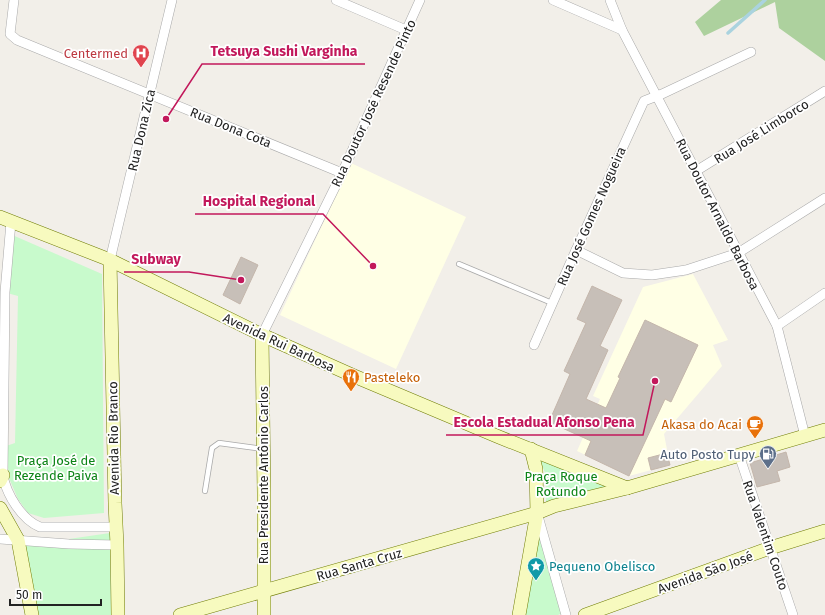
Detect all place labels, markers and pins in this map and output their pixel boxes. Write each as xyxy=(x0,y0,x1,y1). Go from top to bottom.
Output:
callout: Tetsuya Sushi Varginha xyxy=(202,38,365,64)
hospital icon: Centermed xyxy=(131,43,151,68)
place label: Centermed xyxy=(64,46,128,61)
callout: Hospital Regional xyxy=(195,188,323,214)
callout: Subway xyxy=(124,246,189,272)
restaurant icon: Pasteleko xyxy=(341,367,361,392)
place label: Pasteleko xyxy=(364,370,420,385)
callout: Escola Estadual Afonso Pena xyxy=(446,409,643,435)
cafe icon: Akasa do Acai xyxy=(745,414,765,439)
place label: Akasa do Acai xyxy=(662,417,742,432)
fuel station icon: Auto Posto Tupy xyxy=(758,444,778,469)
place label: Auto Posto Tupy xyxy=(660,447,756,462)
place icon: Pequeno Obelisco xyxy=(526,556,546,581)
place label: Pequeno Obelisco xyxy=(549,559,655,574)

